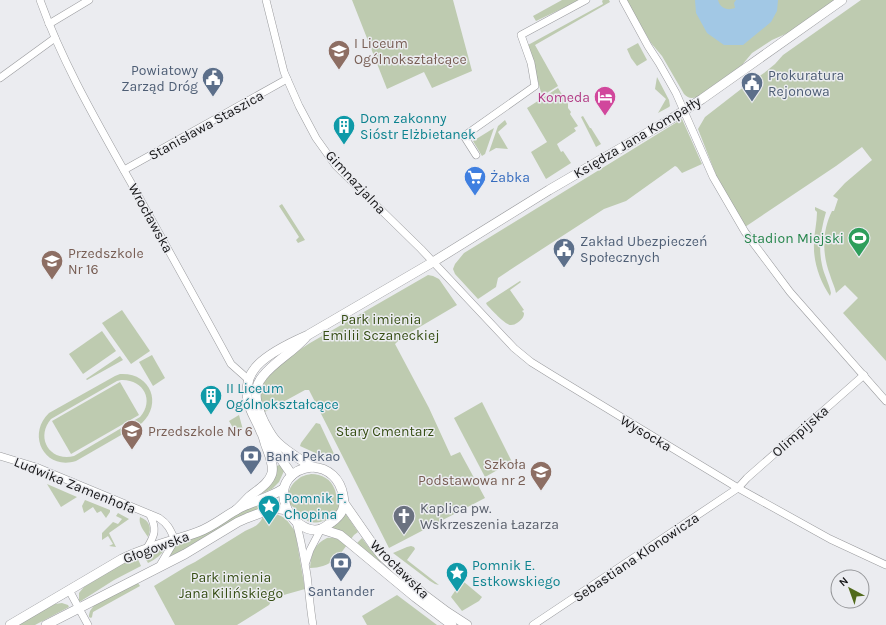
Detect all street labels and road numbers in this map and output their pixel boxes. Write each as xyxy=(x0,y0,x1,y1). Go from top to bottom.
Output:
street label: Stanisława Staszica xyxy=(146,87,267,164)
street label: Księdza Jana Kompałły xyxy=(571,92,704,182)
street label: Gimnazjalna xyxy=(322,147,390,218)
street label: Wrocławska xyxy=(125,181,177,256)
street label: Olimpijska xyxy=(768,402,832,461)
street label: Wysocka xyxy=(617,411,674,455)
street label: Ludwika Zamenhofa xyxy=(11,453,138,518)
street label: Sebastiana Klonowicza xyxy=(570,509,702,606)
street label: Głogowska xyxy=(121,528,192,567)
street label: Wrocławska xyxy=(367,536,433,602)

